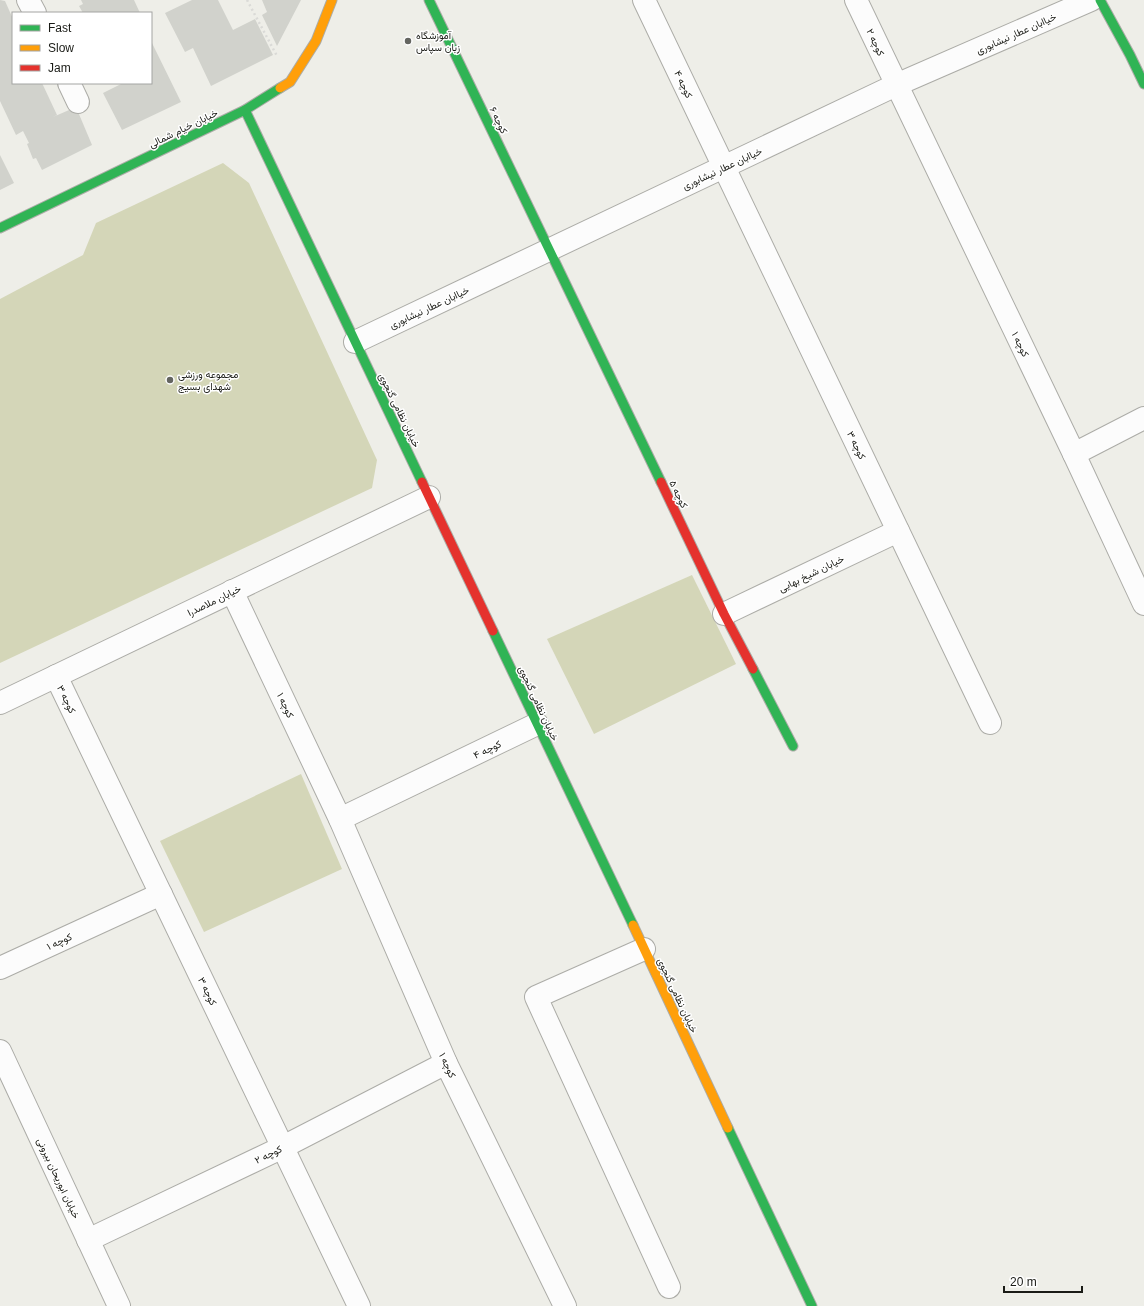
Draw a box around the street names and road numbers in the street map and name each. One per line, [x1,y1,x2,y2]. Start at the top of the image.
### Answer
street label: خیاابان عطار نیشابوری [974,11,1059,57]
street label: کوچه ۲ [863,27,887,59]
street label: کوچه ۴ [670,69,695,101]
street label: کوچه ۶ [486,105,510,137]
street label: خیابان خیام شمالی [147,107,220,151]
street label: خیاابان عطار نیشابوری [681,145,764,193]
street label: خیاابان عطار نیشابوری [388,284,471,332]
street label: کوچه ۱ [1008,330,1032,360]
street label: خیابان نظامی گنجوی [376,371,422,450]
street label: کوچه ۳ [843,429,868,463]
street label: کوچه ۵ [665,479,690,511]
street label: خیابان شیخ بهایی [777,553,846,595]
street label: خیابان ملاصدرا [186,583,243,619]
street label: خیابان نظامی گنجوی [515,664,561,743]
street label: کوچه ۳ [53,683,78,717]
street label: کوچه ۱ [273,691,296,721]
street label: کوچه ۴ [472,738,504,763]
street label: کوچه ۱ [45,931,75,954]
street label: خیابان نظامی گنجوی [654,956,700,1035]
street label: کوچه ۳ [194,975,219,1009]
street label: کوچه ۱ [435,1051,458,1081]
street label: خیابان ابوریحان بیرونی [34,1136,82,1221]
street label: کوچه ۲ [253,1143,285,1168]

